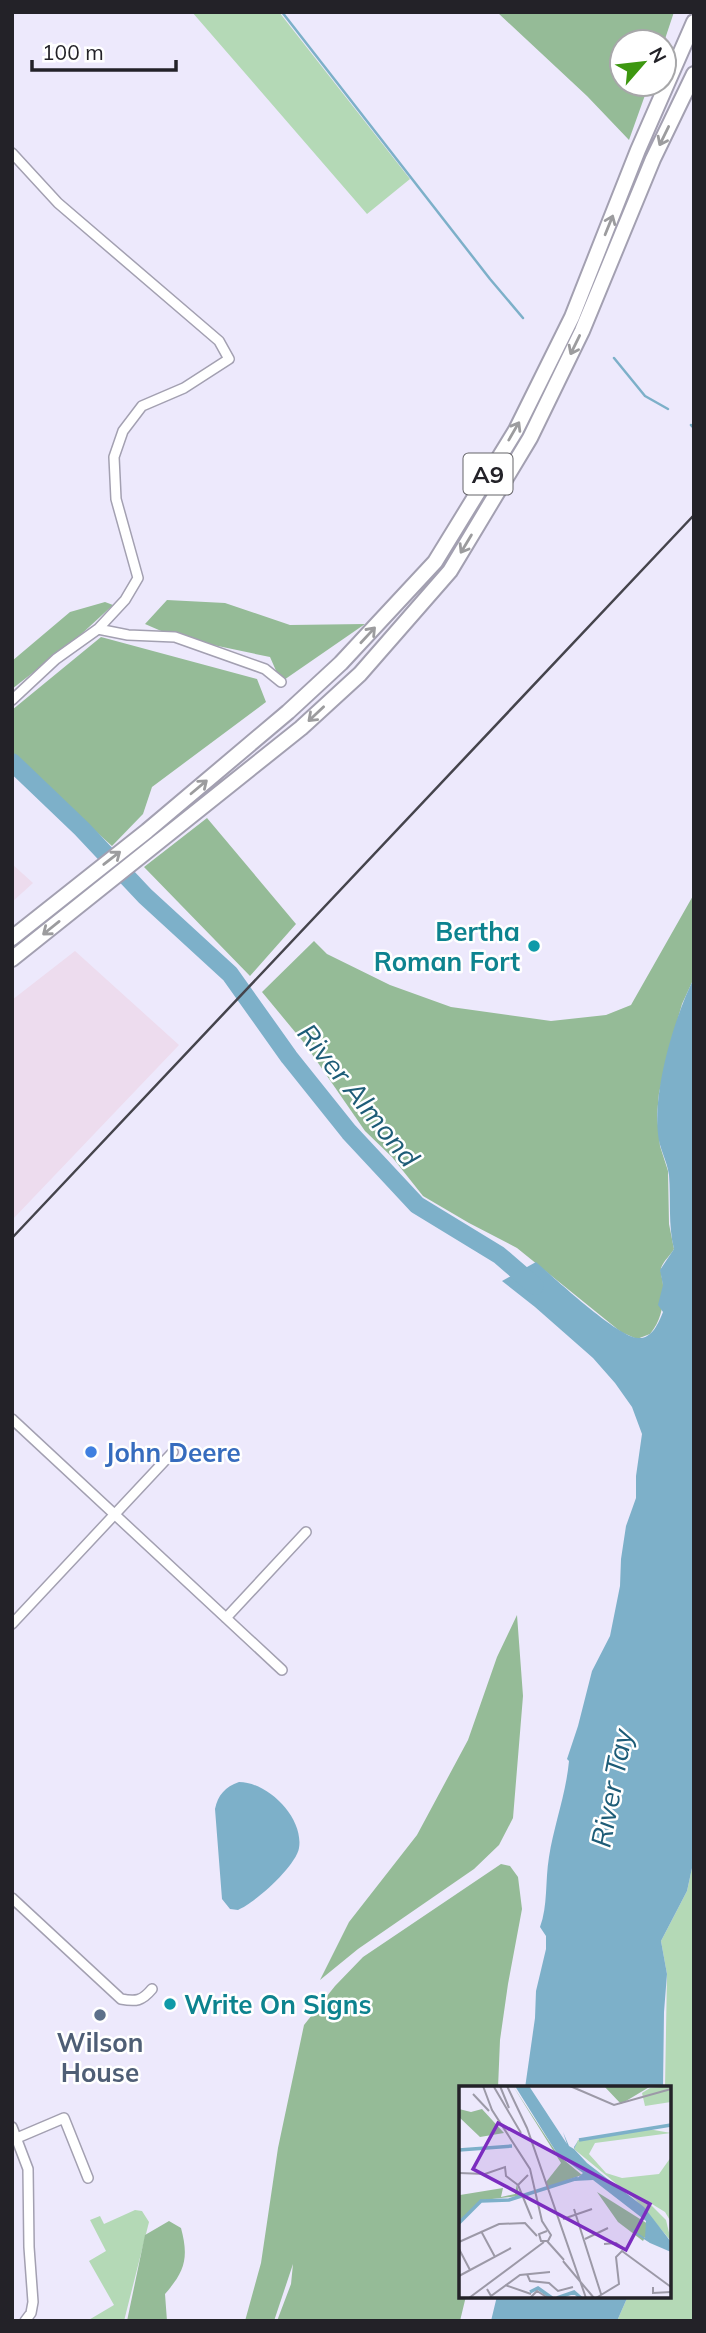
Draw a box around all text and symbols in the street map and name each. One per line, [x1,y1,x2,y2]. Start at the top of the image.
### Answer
scale bar [32,28,175,72]
north arrow [608,28,678,98]
text: 100 m [42,39,104,65]
text: N [644,43,672,67]
one-way arrow [657,125,671,146]
one-way arrow [603,214,616,236]
one-way arrow [568,334,582,355]
one-way arrow [507,422,521,442]
road number: A9 [463,453,512,494]
one-way arrow [459,534,473,554]
one-way arrow [359,627,376,644]
one-way arrow [308,706,325,723]
one-way arrow [189,779,207,795]
one-way arrow [103,850,121,865]
place label: Bertha Roman Fort [374,915,520,978]
one-way arrow [42,920,60,935]
marker: Bertha Roman Fort [526,938,542,954]
water label: River Almond [291,1016,428,1174]
place label: John Deere [105,1436,241,1469]
marker: John Deere [83,1444,99,1460]
water label: River Tay [582,1725,640,1850]
place label: Write On Signs [184,1988,371,2021]
marker: Write On Signs [162,1996,178,2012]
marker: Wilson House [92,2007,108,2023]
place label: Wilson House [57,2026,143,2089]
inset map [459,2086,671,2298]

